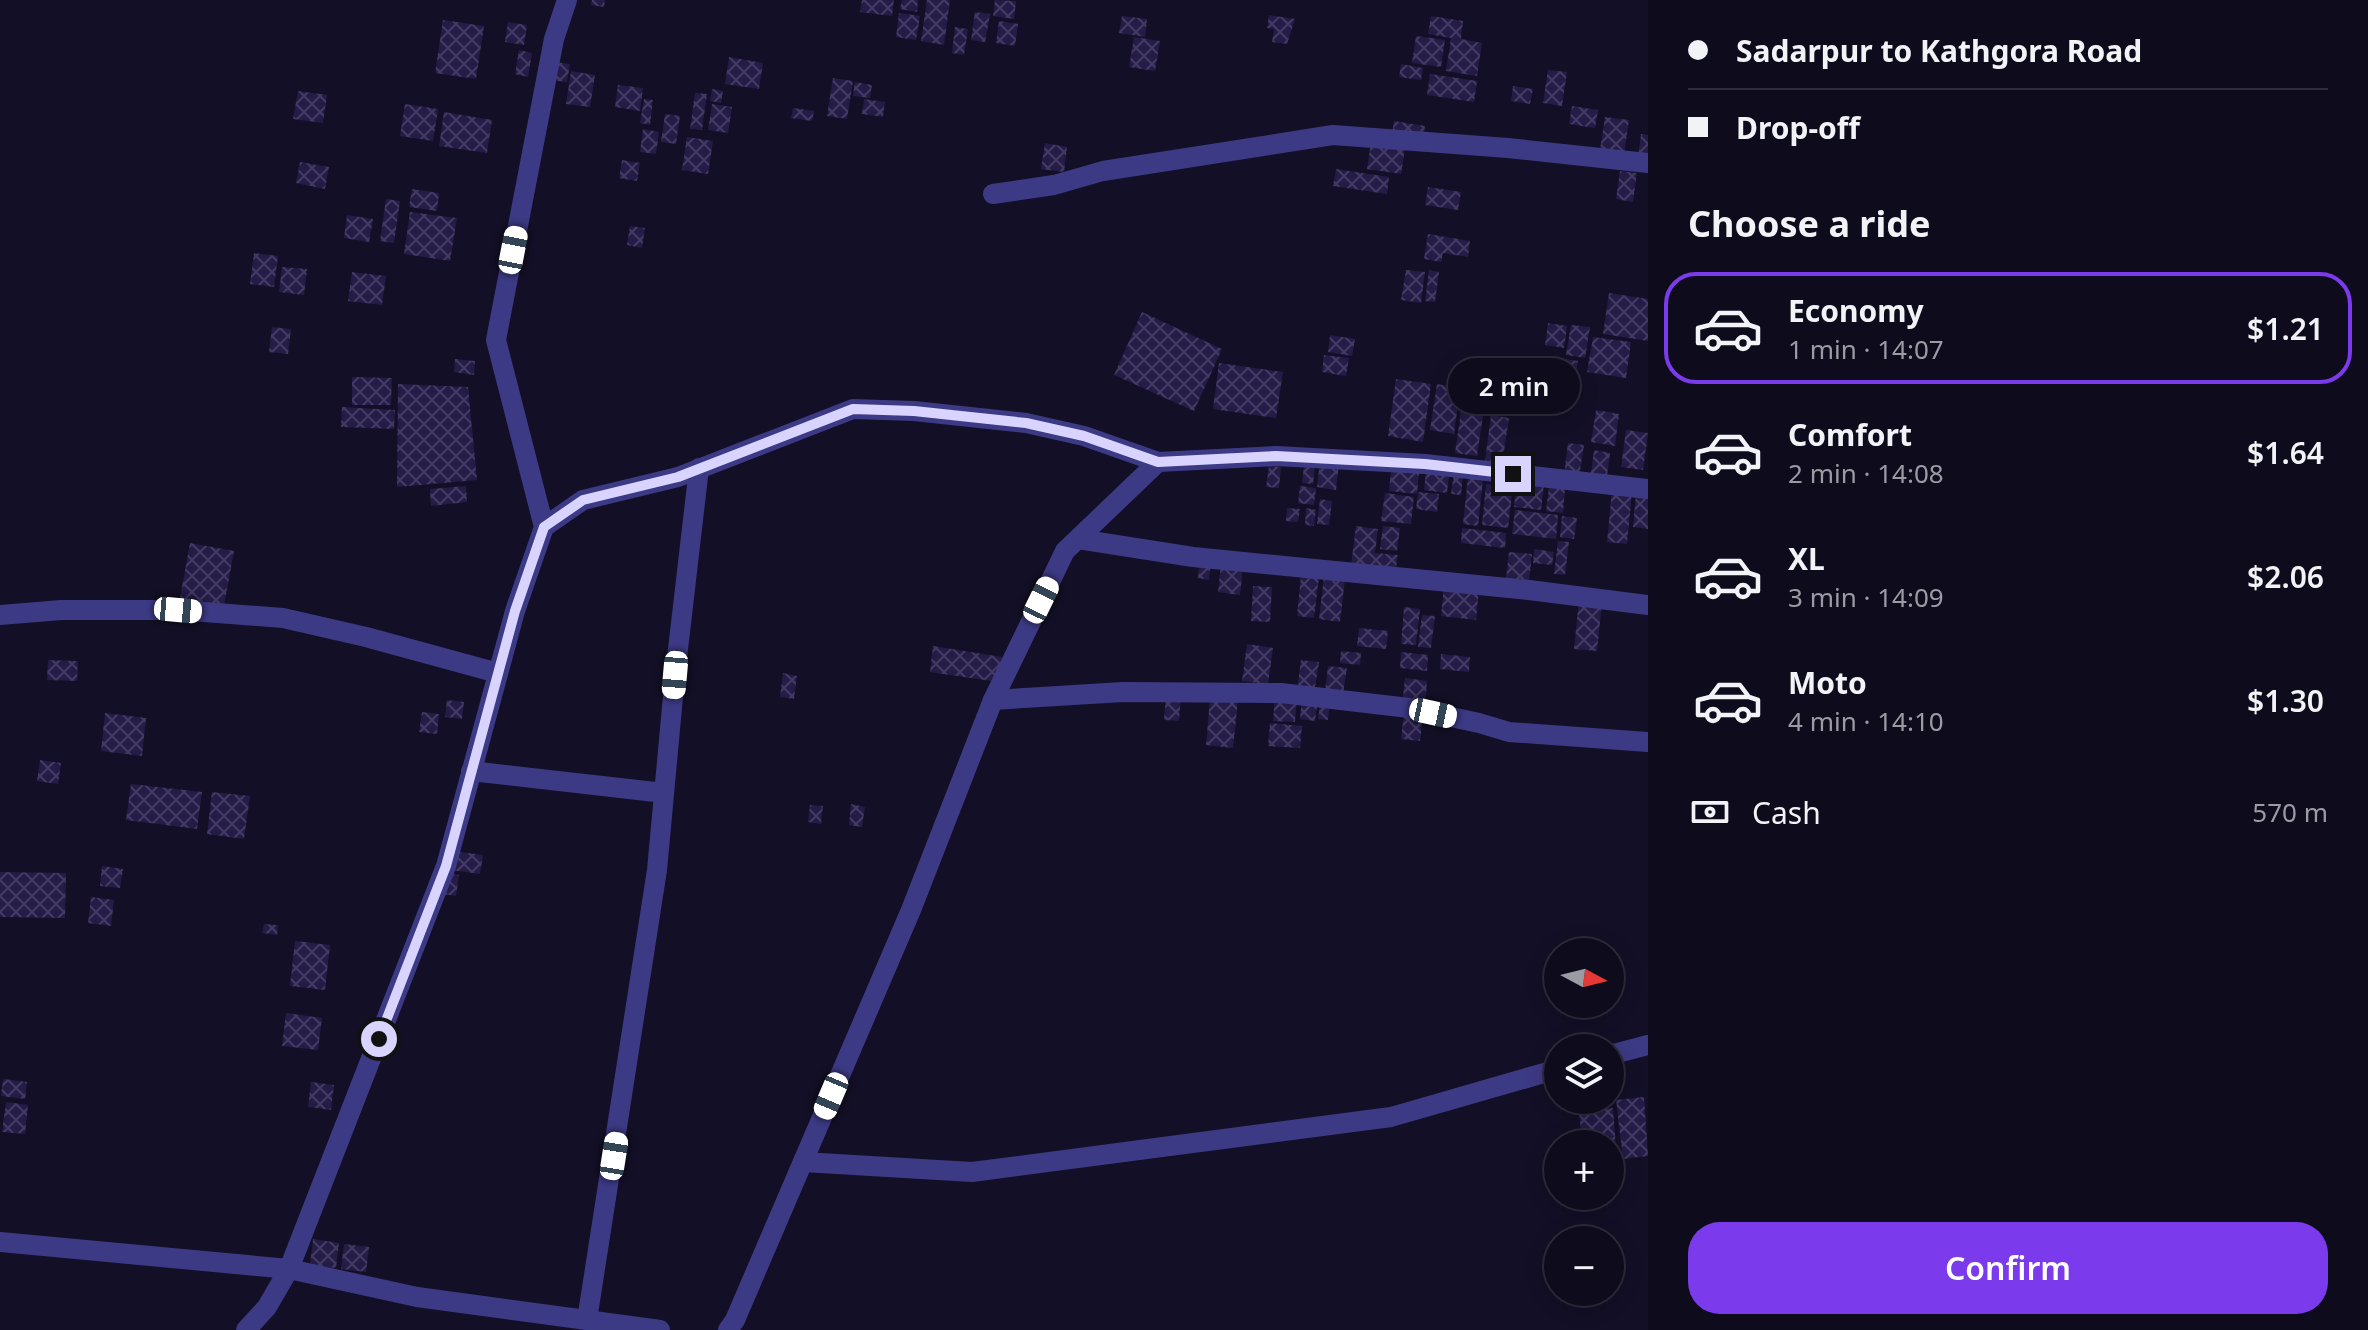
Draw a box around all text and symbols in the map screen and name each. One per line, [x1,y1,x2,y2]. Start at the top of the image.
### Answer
text: Sadarpur to Kathgora Road [1736,30,2142,71]
text: Drop-off [1736,107,1860,148]
text: Choose a ride [1688,199,1930,248]
car [497,224,529,276]
text: Economy [1788,290,1924,331]
icon: car [1692,292,1764,364]
text: $1.21 [2247,308,2324,349]
text: 1 min · 14:07 [1788,331,1944,367]
callout: 2 min [1447,358,1579,414]
text: 2 min [1479,368,1549,404]
text: Comfort [1788,414,1912,455]
icon: car [1692,416,1764,488]
text: $1.64 [2247,432,2324,473]
text: 2 min · 14:08 [1788,455,1944,491]
route end [1495,456,1531,492]
text: XL [1788,538,1825,579]
icon: car [1692,540,1764,612]
text: $2.06 [2247,556,2324,597]
car [1020,573,1062,627]
text: 3 min · 14:09 [1788,579,1944,615]
car [153,596,203,624]
car [661,650,689,700]
text: Moto [1788,662,1867,703]
icon: car [1692,664,1764,736]
text: $1.30 [2247,680,2324,721]
car [1407,696,1459,730]
text: 4 min · 14:10 [1788,703,1944,739]
icon: cash [1688,790,1732,834]
text: Cash [1752,792,1821,833]
text: 570 m [2252,794,2328,830]
north arrow [1544,938,1624,1018]
map controls [1544,938,1624,1306]
route start [361,1021,397,1057]
button: layers [1544,1034,1624,1114]
car [811,1069,851,1123]
car [598,1130,630,1182]
button: + [1544,1130,1624,1210]
button: Confirm [1688,1222,2328,1314]
button: − [1544,1226,1624,1306]

